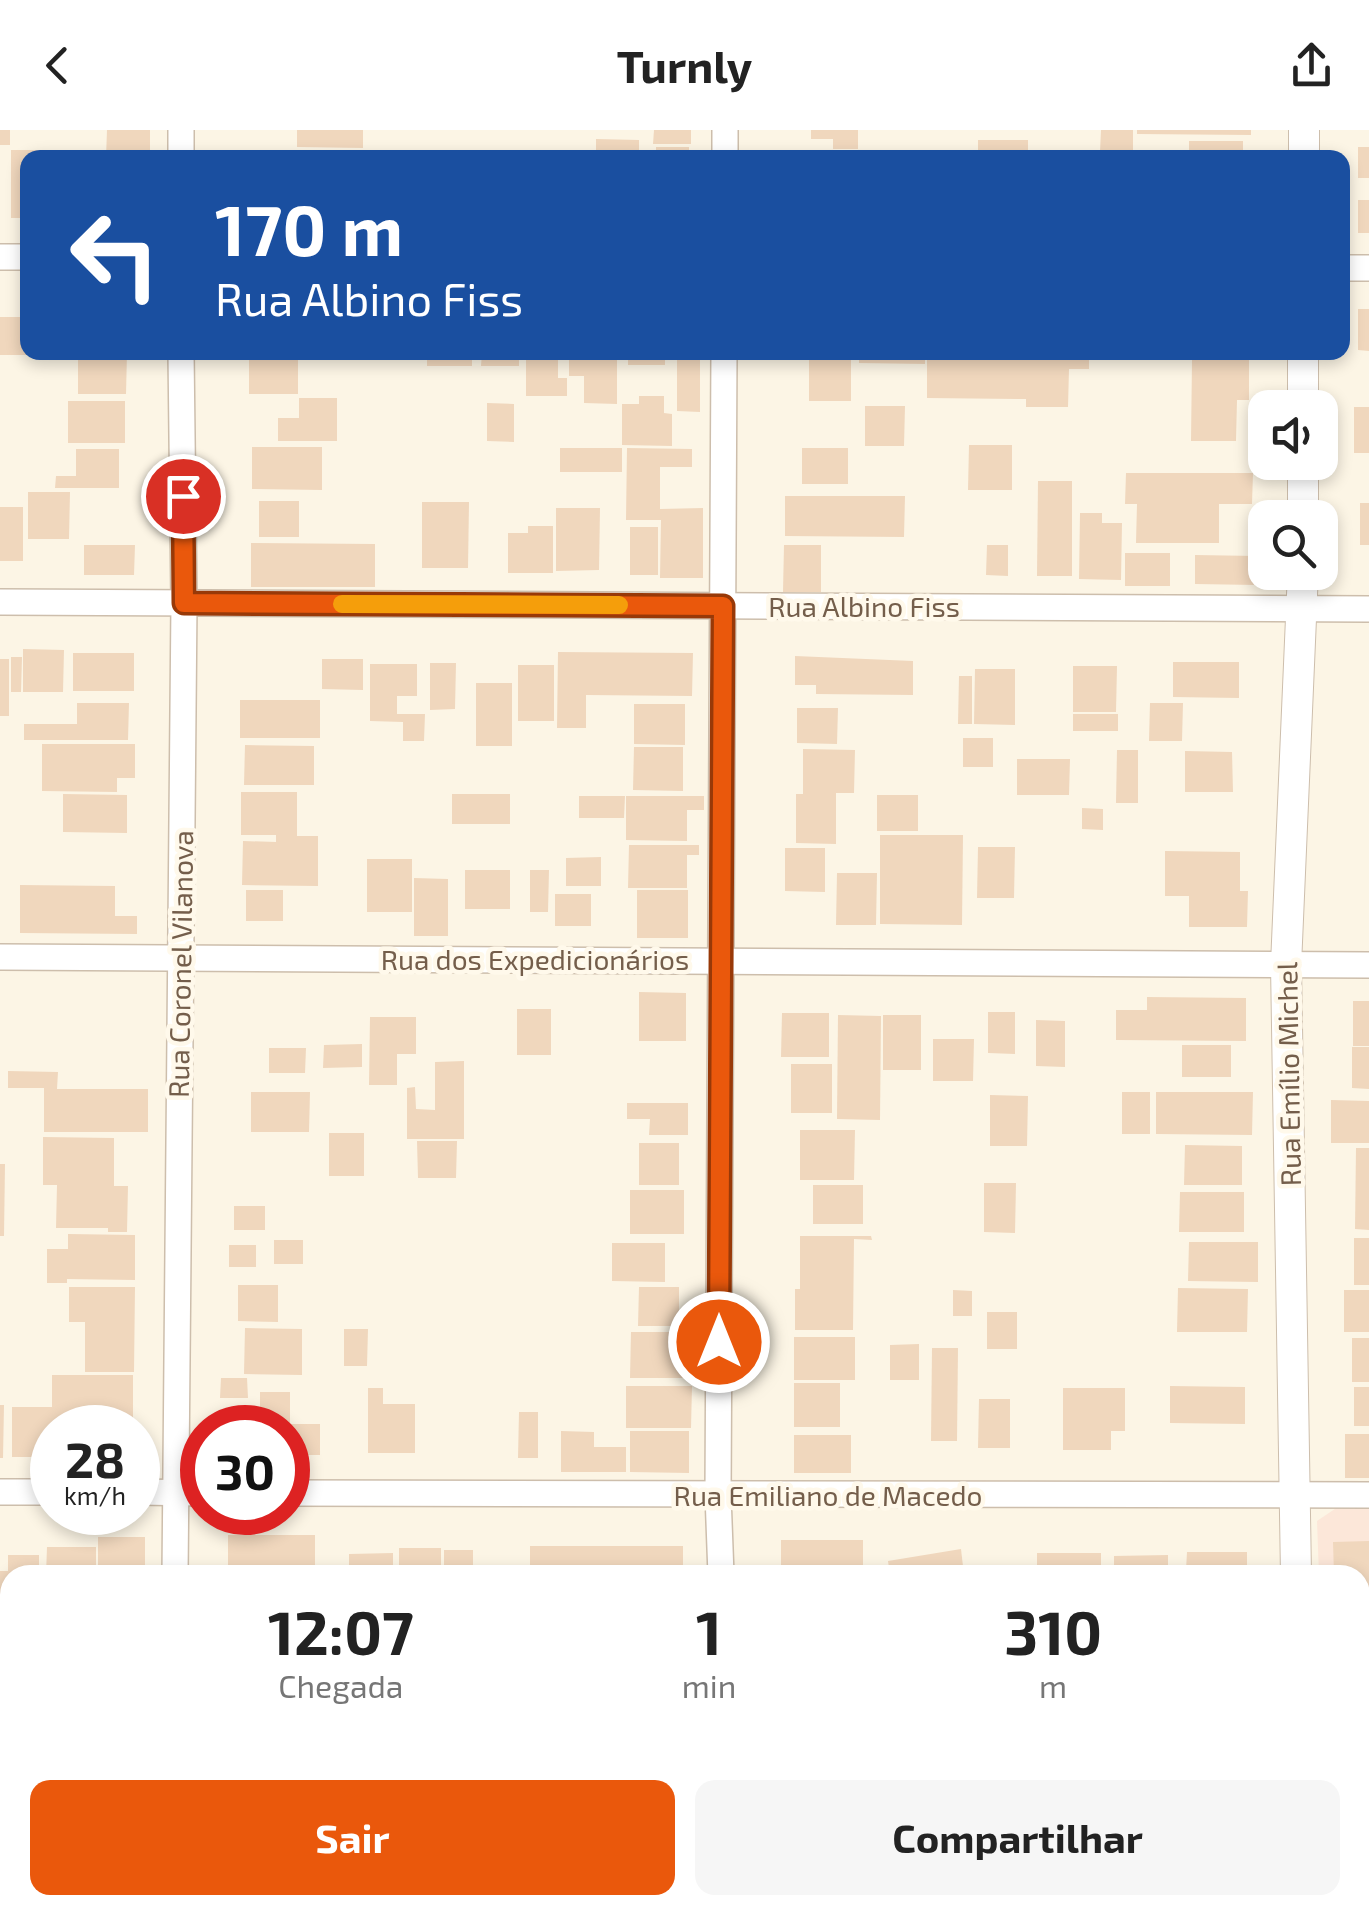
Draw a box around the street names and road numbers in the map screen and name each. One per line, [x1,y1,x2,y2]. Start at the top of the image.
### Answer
street label: Rua Albino Fiss [768,589,960,623]
street label: Rua Coronel Vilanova [161,830,199,1098]
street label: Rua dos Expedicionários [381,942,689,976]
street label: Rua Emílio Michel [1269,961,1307,1186]
street label: Rua Emiliano de Macedo [674,1478,982,1512]

